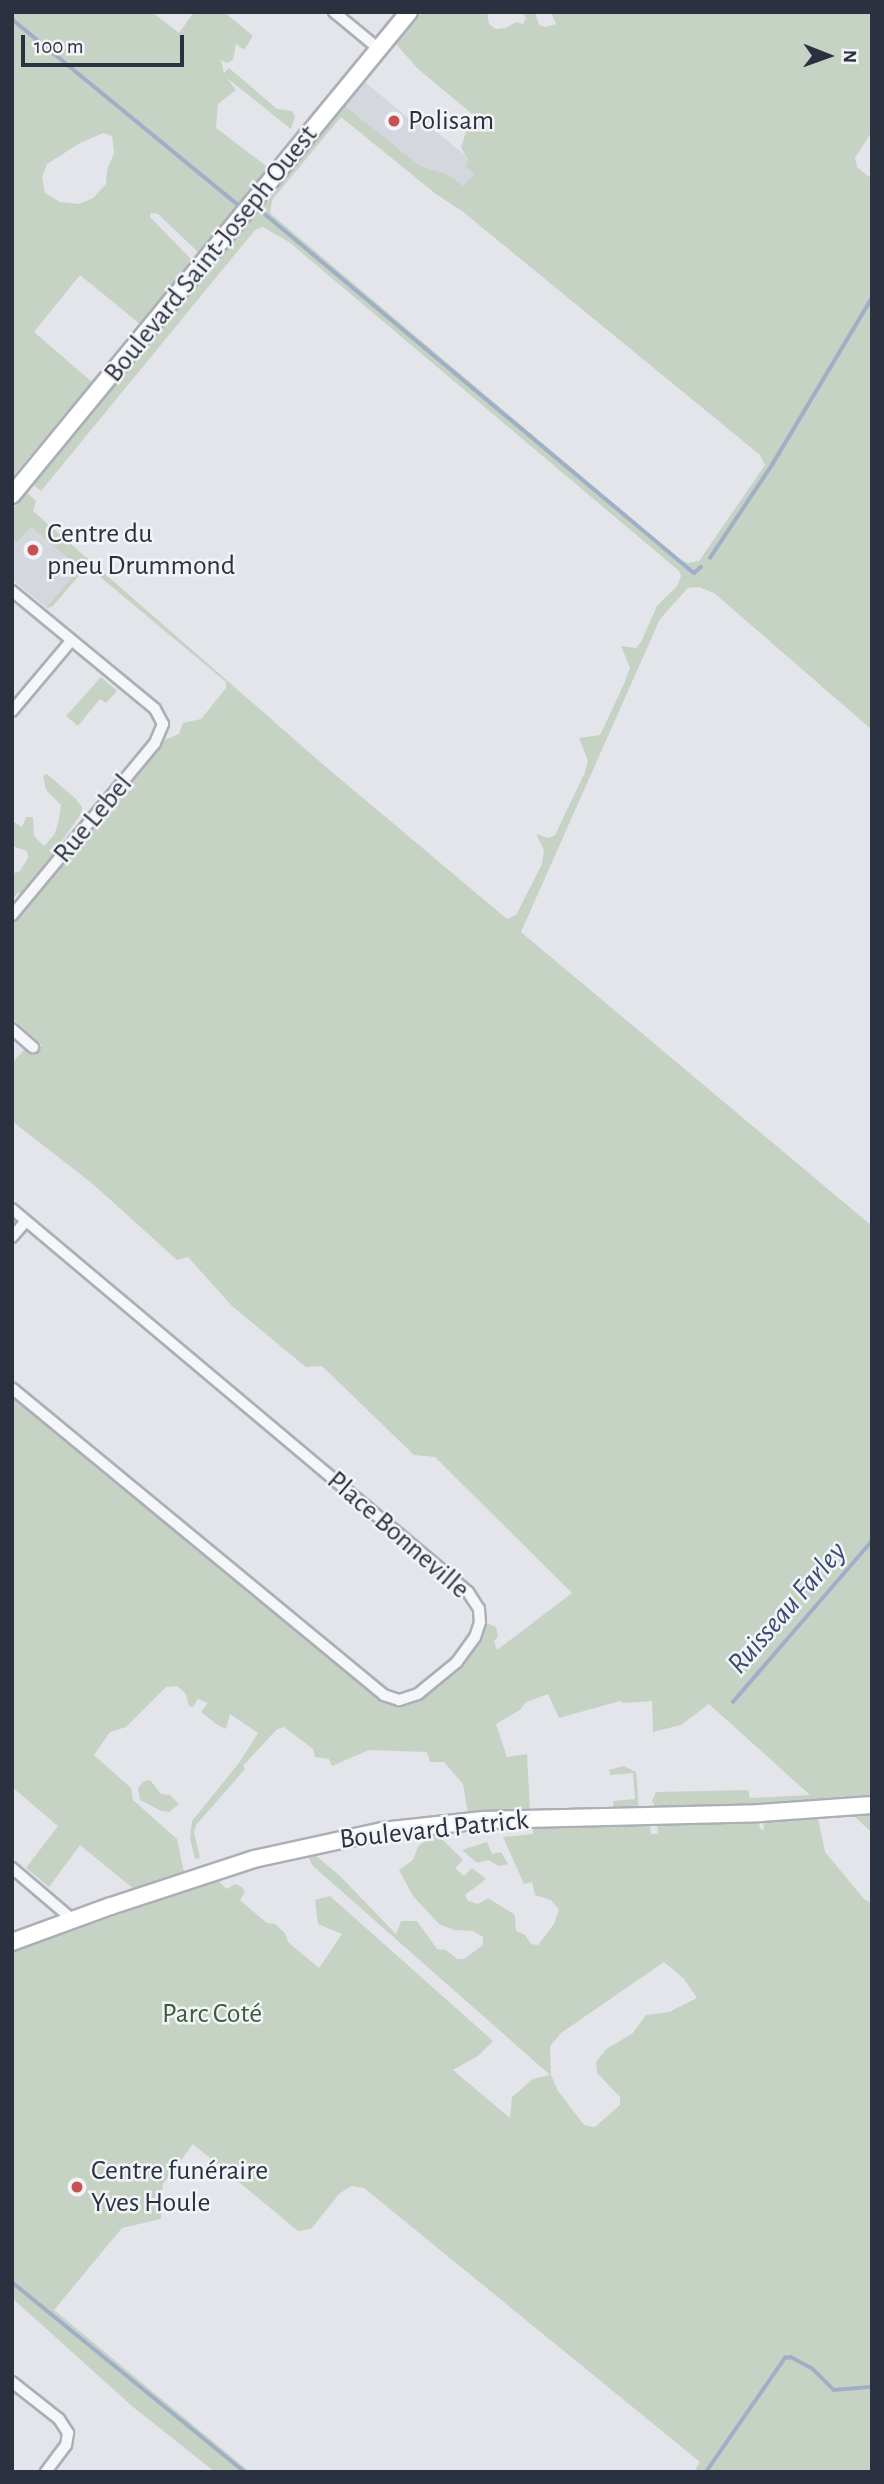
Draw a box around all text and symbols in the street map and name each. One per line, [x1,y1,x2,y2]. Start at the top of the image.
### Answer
scale bar [24,21,187,65]
north arrow [793,21,863,91]
text: 100 m [34,36,84,57]
text: N [840,50,859,63]
place label: Polisam [408,104,494,138]
marker: Polisam [386,113,402,129]
street label: Boulevard Saint-Joseph Ouest [97,119,325,389]
place label: Centre du pneu Drummond [47,517,235,583]
marker: Centre du pneu Drummond [25,542,41,558]
street label: Rue Lebel [46,768,140,870]
street label: Place Bonneville [320,1464,476,1606]
water label: Ruisseau Farley [720,1534,854,1682]
street label: Boulevard Patrick [338,1803,530,1857]
park label: Parc Coté [162,1997,262,2031]
place label: Centre funéraire Yves Houle [91,2154,268,2220]
marker: Centre funéraire Yves Houle [69,2179,85,2195]

